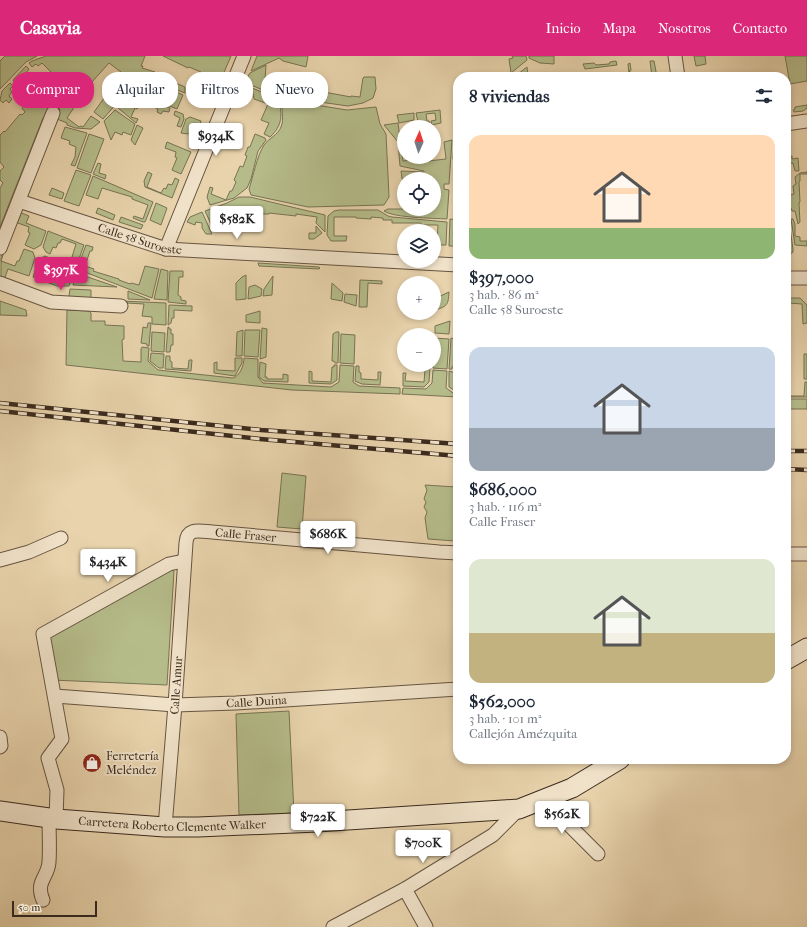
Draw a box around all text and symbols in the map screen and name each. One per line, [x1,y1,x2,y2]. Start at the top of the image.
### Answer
text: Casavia [20,17,81,39]
text: Inicio [546,20,581,37]
text: Mapa [603,20,636,37]
text: Nosotros [658,20,711,37]
text: Contacto [733,20,787,37]
chip: Comprar [12,72,94,108]
chip: Alquilar [102,72,178,108]
chip: Filtros [186,72,253,108]
chip: Nuevo [261,72,328,108]
icon: filters [753,85,775,107]
text: 8 viviendas [469,86,549,106]
north arrow [397,120,441,164]
map controls [397,120,441,372]
pin: $934K [188,123,244,157]
text: $934K [198,128,234,143]
icon: home [586,161,658,233]
button: locate [397,172,441,216]
pin: $582K [209,206,265,240]
text: $582K [219,211,255,226]
street label: Calle 58 Suroeste [96,220,182,257]
button: layers [397,224,441,268]
pin: $397K [33,257,89,291]
text: $397K [43,262,79,277]
text: $397,000 [469,267,534,287]
button: + [397,276,441,320]
text: 3 hab. · 86 m² [469,287,539,302]
text: Calle 58 Suroeste [469,302,563,317]
button: − [397,328,441,372]
icon: home [586,373,658,445]
text: $686,000 [469,479,537,499]
text: 3 hab. · 116 m² [469,499,541,514]
text: Calle Fraser [469,514,535,529]
pin: $686K [300,521,356,555]
street label: Calle Fraser [215,525,278,545]
text: $686K [309,526,347,541]
pin: $434K [80,549,136,583]
text: $434K [89,554,127,569]
icon: home [586,585,658,657]
street label: Calle Amur [167,655,185,715]
text: $562,000 [469,691,535,711]
street label: Calle Duina [226,693,288,710]
text: 3 hab. · 101 m² [469,711,542,726]
text: Callejón Amézquita [469,726,577,741]
place label: Ferretería Meléndez [106,749,159,777]
shop icon: Ferretería Meléndez [81,752,103,774]
pin: $562K [534,801,590,835]
pin: $722K [290,804,346,838]
text: $562K [544,806,580,821]
text: $722K [300,809,336,824]
street label: Carretera Roberto Clemente Walker [78,814,267,834]
pin: $700K [395,830,451,864]
text: $700K [404,835,442,850]
scale bar [12,899,97,918]
text: 50 m [18,901,40,914]

